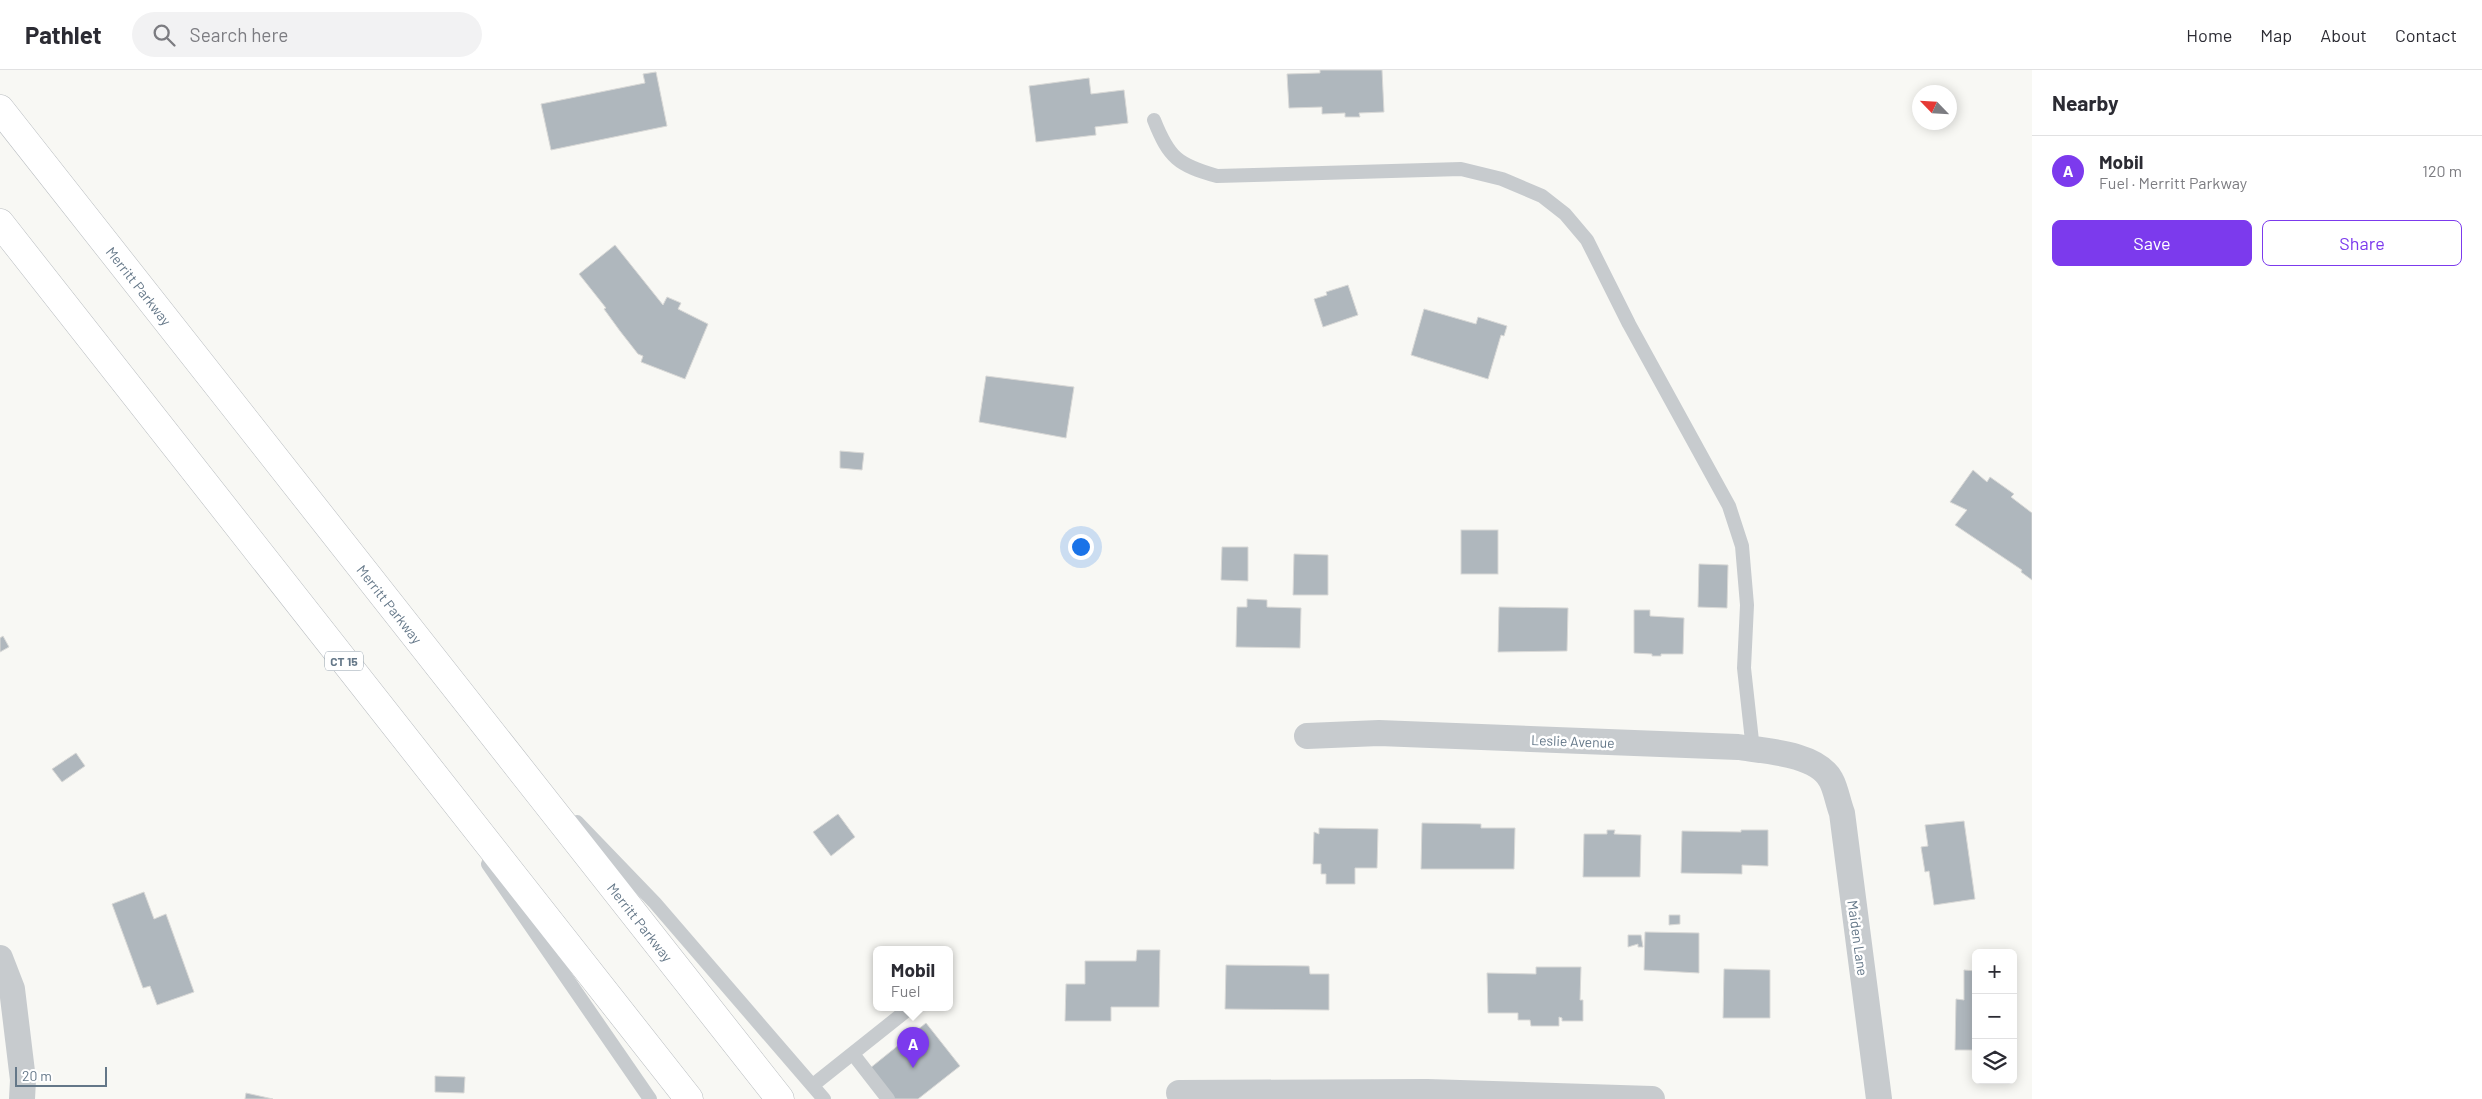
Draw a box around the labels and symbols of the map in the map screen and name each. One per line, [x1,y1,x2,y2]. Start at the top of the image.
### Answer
north arrow [1912,85,1957,130]
street label: Merritt Parkway [103,243,176,329]
your location [1068,534,1094,560]
street label: Merritt Parkway [354,561,426,647]
road number: CT 15 [325,652,363,670]
street label: Leslie Avenue [1531,731,1615,751]
street label: Merritt Parkway [604,879,677,965]
street label: Maiden Lane [1844,899,1872,977]
pin: A [897,1027,929,1068]
scale bar [15,1064,108,1087]

